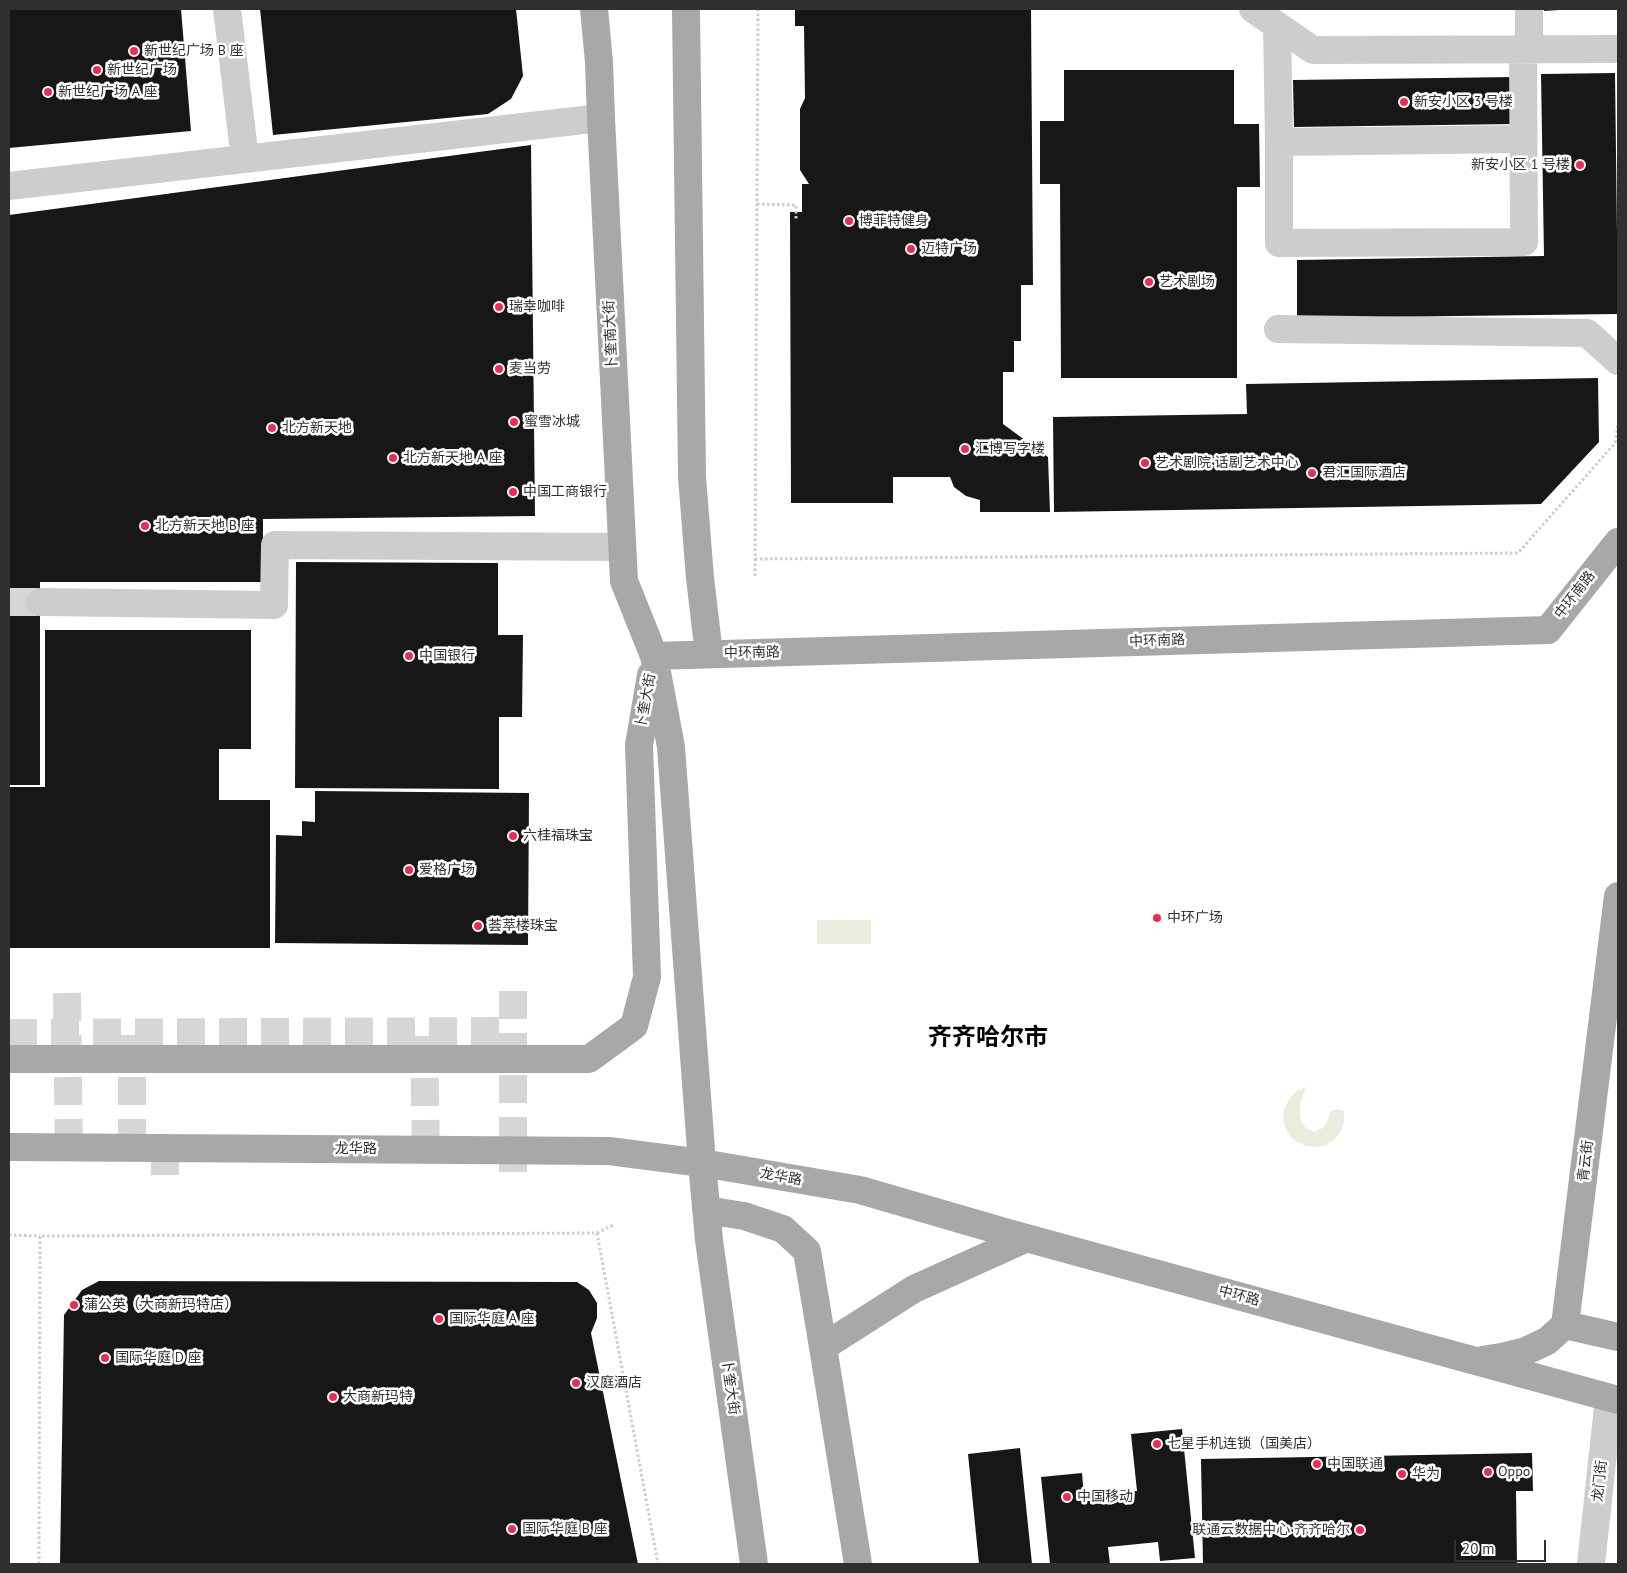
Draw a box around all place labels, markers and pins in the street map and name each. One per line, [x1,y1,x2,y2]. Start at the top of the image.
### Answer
place label: 新世纪广场 B 座 [144,43,244,59]
marker: 新世纪广场 B 座 [128,45,140,57]
place label: 新世纪广场 [107,62,177,78]
marker: 新世纪广场 [91,64,103,76]
place label: 新世纪广场 A 座 [58,84,158,100]
marker: 新世纪广场 A 座 [42,86,54,98]
place label: 新安小区 3 号楼 [1414,94,1513,110]
marker: 新安小区 3 号楼 [1398,96,1410,108]
place label: 新安小区 1 号楼 [1471,157,1570,173]
marker: 新安小区 1 号楼 [1574,159,1586,171]
place label: 博菲特健身 [859,213,929,229]
marker: 博菲特健身 [843,215,855,227]
place label: 迈特广场 [921,241,977,257]
marker: 迈特广场 [905,243,917,255]
place label: 艺术剧场 [1159,274,1215,290]
marker: 艺术剧场 [1143,276,1155,288]
place label: 瑞幸咖啡 [509,299,565,315]
marker: 瑞幸咖啡 [493,301,505,313]
place label: 麦当劳 [509,361,551,377]
marker: 麦当劳 [493,363,505,375]
place label: 蜜雪冰城 [524,414,580,430]
marker: 蜜雪冰城 [508,416,520,428]
place label: 北方新天地 [282,420,352,436]
marker: 北方新天地 [266,422,278,434]
place label: 汇博写字楼 [975,441,1045,457]
marker: 汇博写字楼 [959,443,971,455]
place label: 北方新天地 A 座 [403,450,503,466]
marker: 北方新天地 A 座 [387,452,399,464]
place label: 艺术剧院·话剧艺术中心 [1155,455,1299,471]
marker: 艺术剧院·话剧艺术中心 [1139,457,1151,469]
place label: 君汇国际酒店 [1322,465,1406,481]
marker: 君汇国际酒店 [1306,467,1318,479]
place label: 中国工商银行 [523,484,607,500]
marker: 中国工商银行 [507,486,519,498]
place label: 北方新天地 B 座 [155,518,255,534]
marker: 北方新天地 B 座 [139,520,151,532]
place label: 中国银行 [419,648,475,664]
marker: 中国银行 [403,650,415,662]
place label: 六桂福珠宝 [523,828,593,844]
marker: 六桂福珠宝 [507,830,519,842]
place label: 爱格广场 [419,862,475,878]
marker: 爱格广场 [403,864,415,876]
place label: 中环广场 [1167,910,1223,926]
marker: 中环广场 [1151,912,1163,924]
place label: 荟萃楼珠宝 [488,918,558,934]
marker: 荟萃楼珠宝 [472,920,484,932]
place label: 蒲公英（大商新玛特店） [84,1297,238,1313]
marker: 蒲公英（大商新玛特店） [68,1299,80,1311]
place label: 国际华庭 A 座 [449,1311,535,1327]
marker: 国际华庭 A 座 [433,1313,445,1325]
place label: 国际华庭 D 座 [115,1350,202,1366]
marker: 国际华庭 D 座 [99,1352,111,1364]
place label: 汉庭酒店 [586,1375,642,1391]
marker: 汉庭酒店 [570,1377,582,1389]
place label: 大商新玛特 [343,1389,413,1405]
marker: 大商新玛特 [327,1391,339,1403]
place label: 七星手机连锁（国美店） [1167,1436,1321,1452]
marker: 七星手机连锁（国美店） [1151,1438,1163,1450]
place label: 中国联通 [1327,1456,1383,1472]
marker: 中国联通 [1311,1458,1323,1470]
place label: Oppo [1498,1464,1530,1480]
place label: 华为 [1412,1466,1440,1482]
marker: Oppo [1482,1466,1494,1478]
marker: 华为 [1396,1468,1408,1480]
place label: 中国移动 [1077,1489,1133,1505]
marker: 中国移动 [1061,1491,1073,1503]
place label: 国际华庭 B 座 [522,1521,608,1537]
place label: 联通云数据中心·齐齐哈尔 [1192,1522,1350,1538]
marker: 国际华庭 B 座 [506,1523,518,1535]
marker: 联通云数据中心·齐齐哈尔 [1354,1524,1366,1536]

